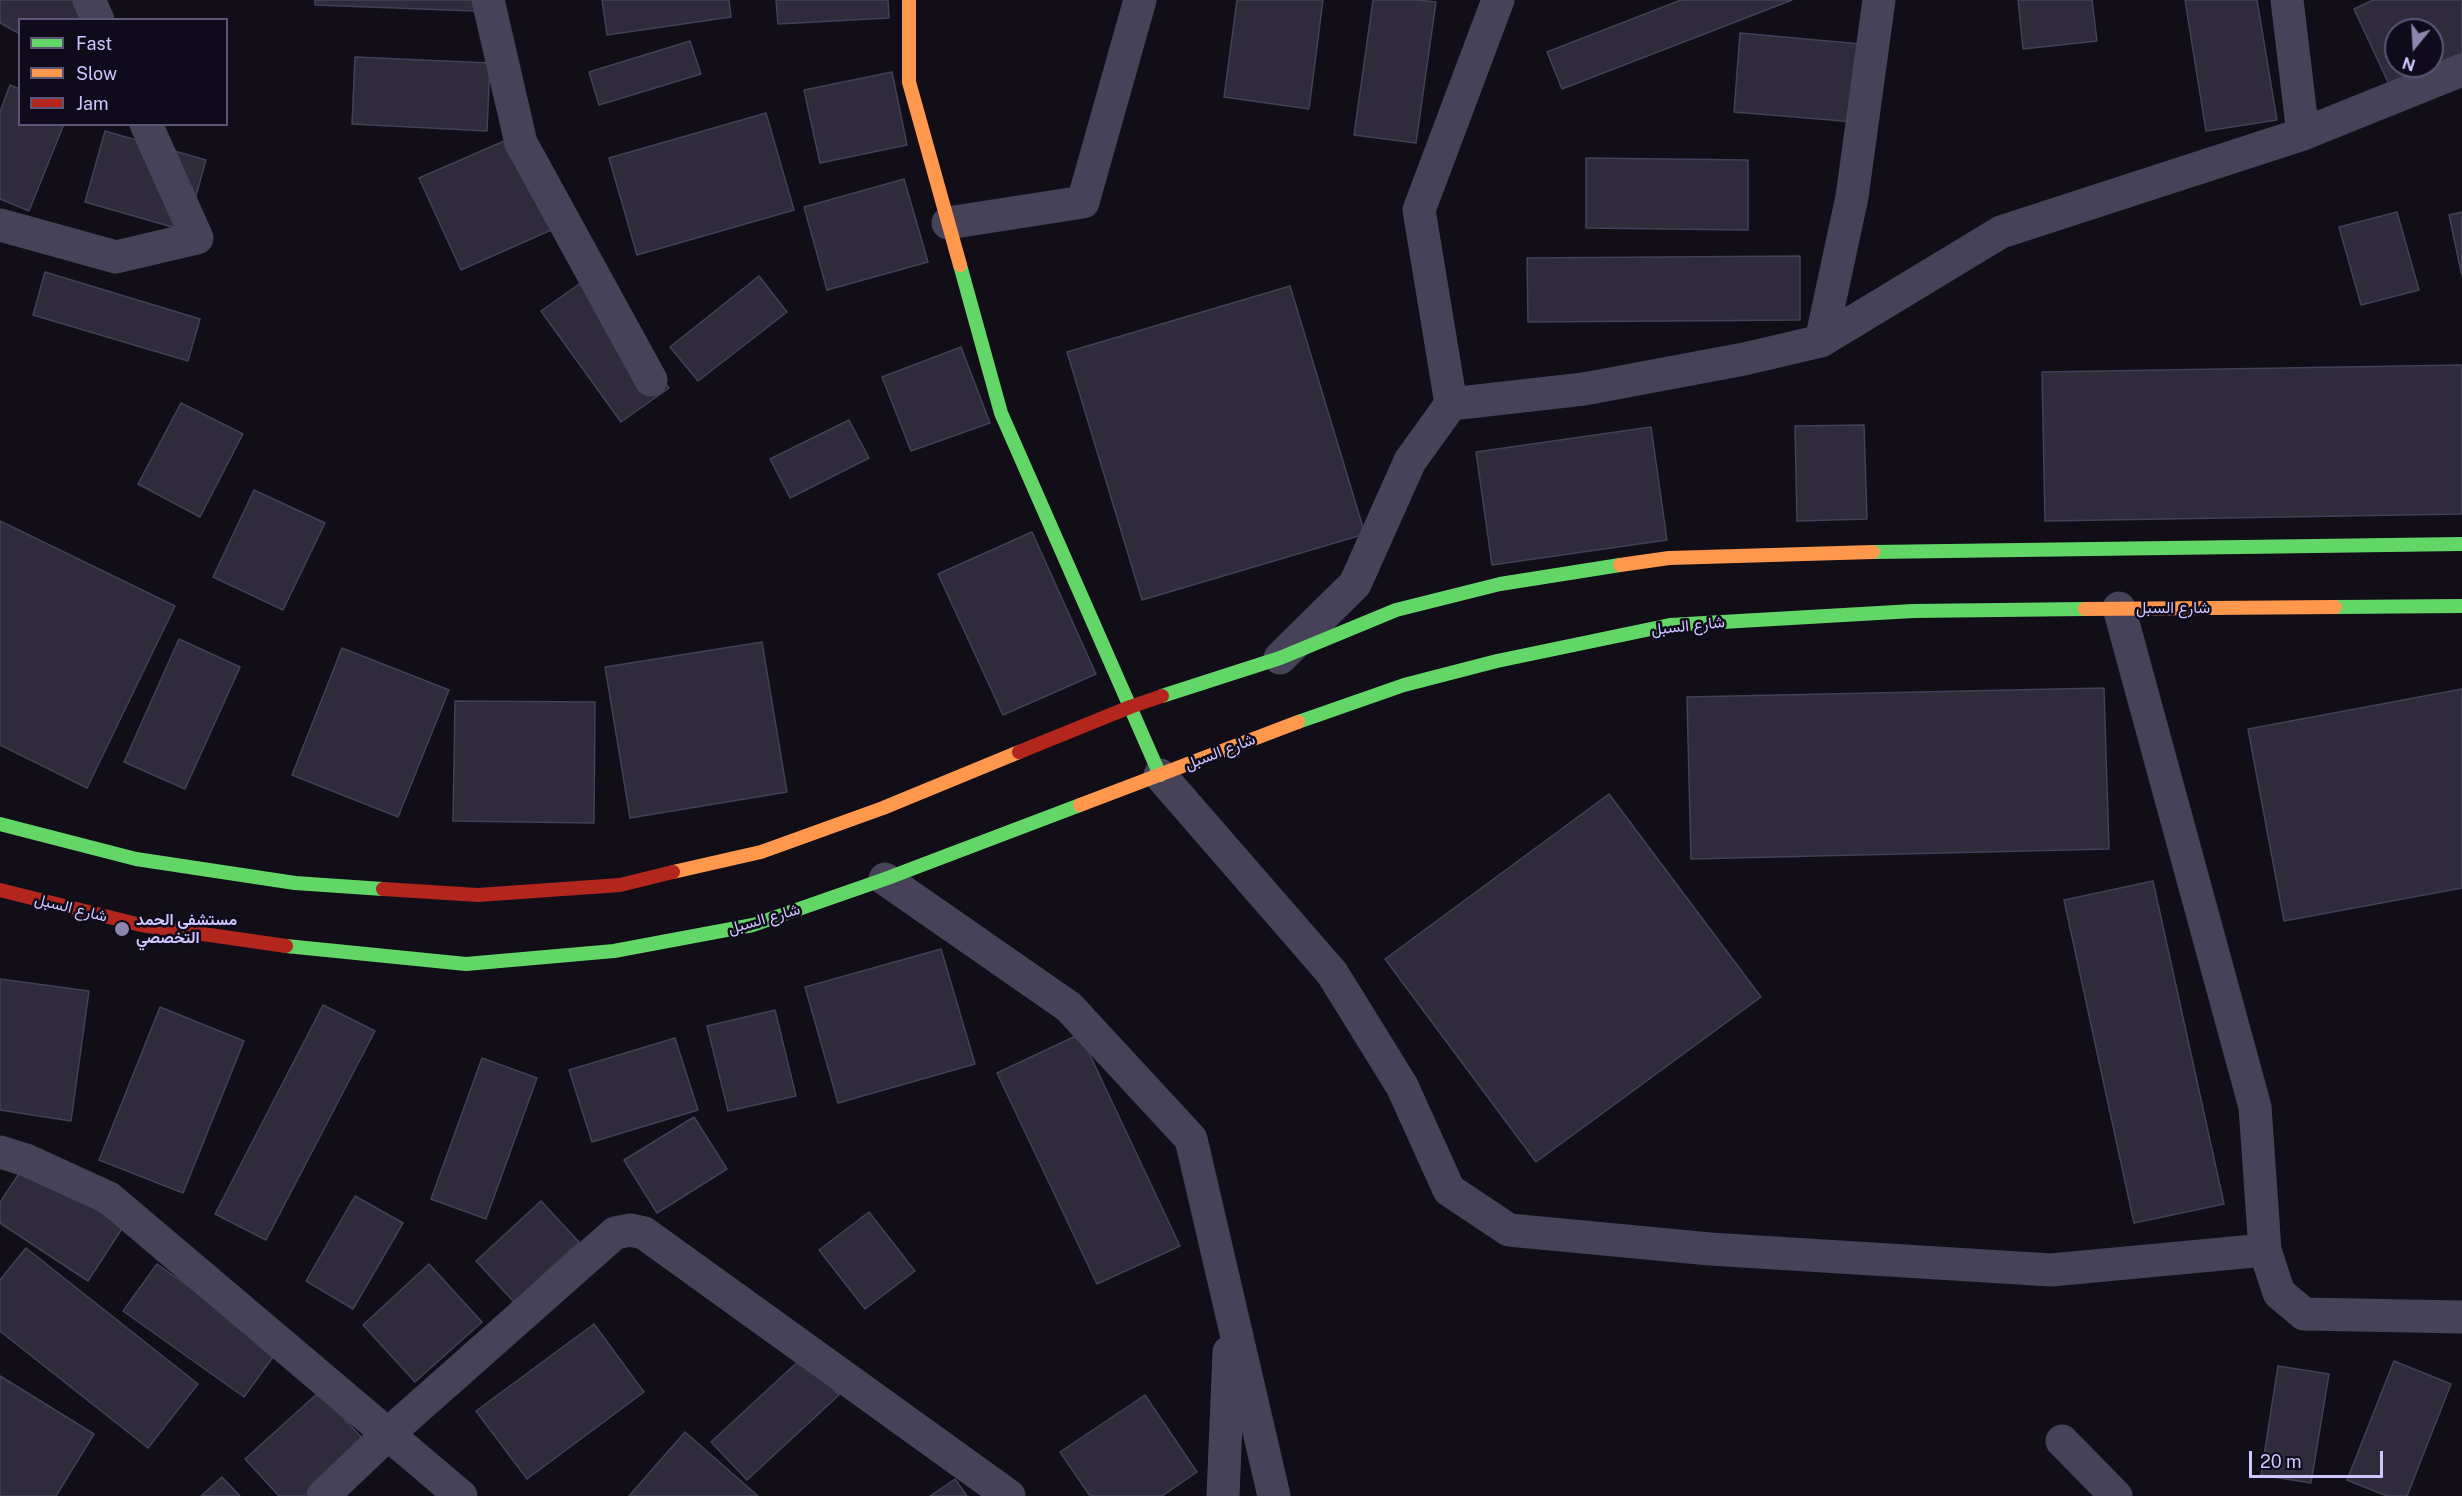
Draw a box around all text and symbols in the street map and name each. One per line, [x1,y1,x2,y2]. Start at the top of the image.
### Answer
legend [18,18,228,126]
north arrow [2384,18,2444,78]
text: Fast [76,33,112,54]
text: N [2400,53,2418,75]
text: Slow [76,63,117,84]
text: Jam [76,93,109,114]
street label: شارع السبل [2136,598,2210,618]
street label: شارع السبل [1650,613,1726,639]
street label: شارع السبل [1182,730,1258,774]
street label: شارع السبل [33,890,109,926]
street label: شارع السبل [726,900,802,938]
place label: مستشفى الحمد التخصصي [136,910,237,948]
marker: مستشفى الحمد التخصصي [113,920,131,938]
scale bar [2252,1439,2386,1477]
text: 20 m [2260,1451,2302,1472]

